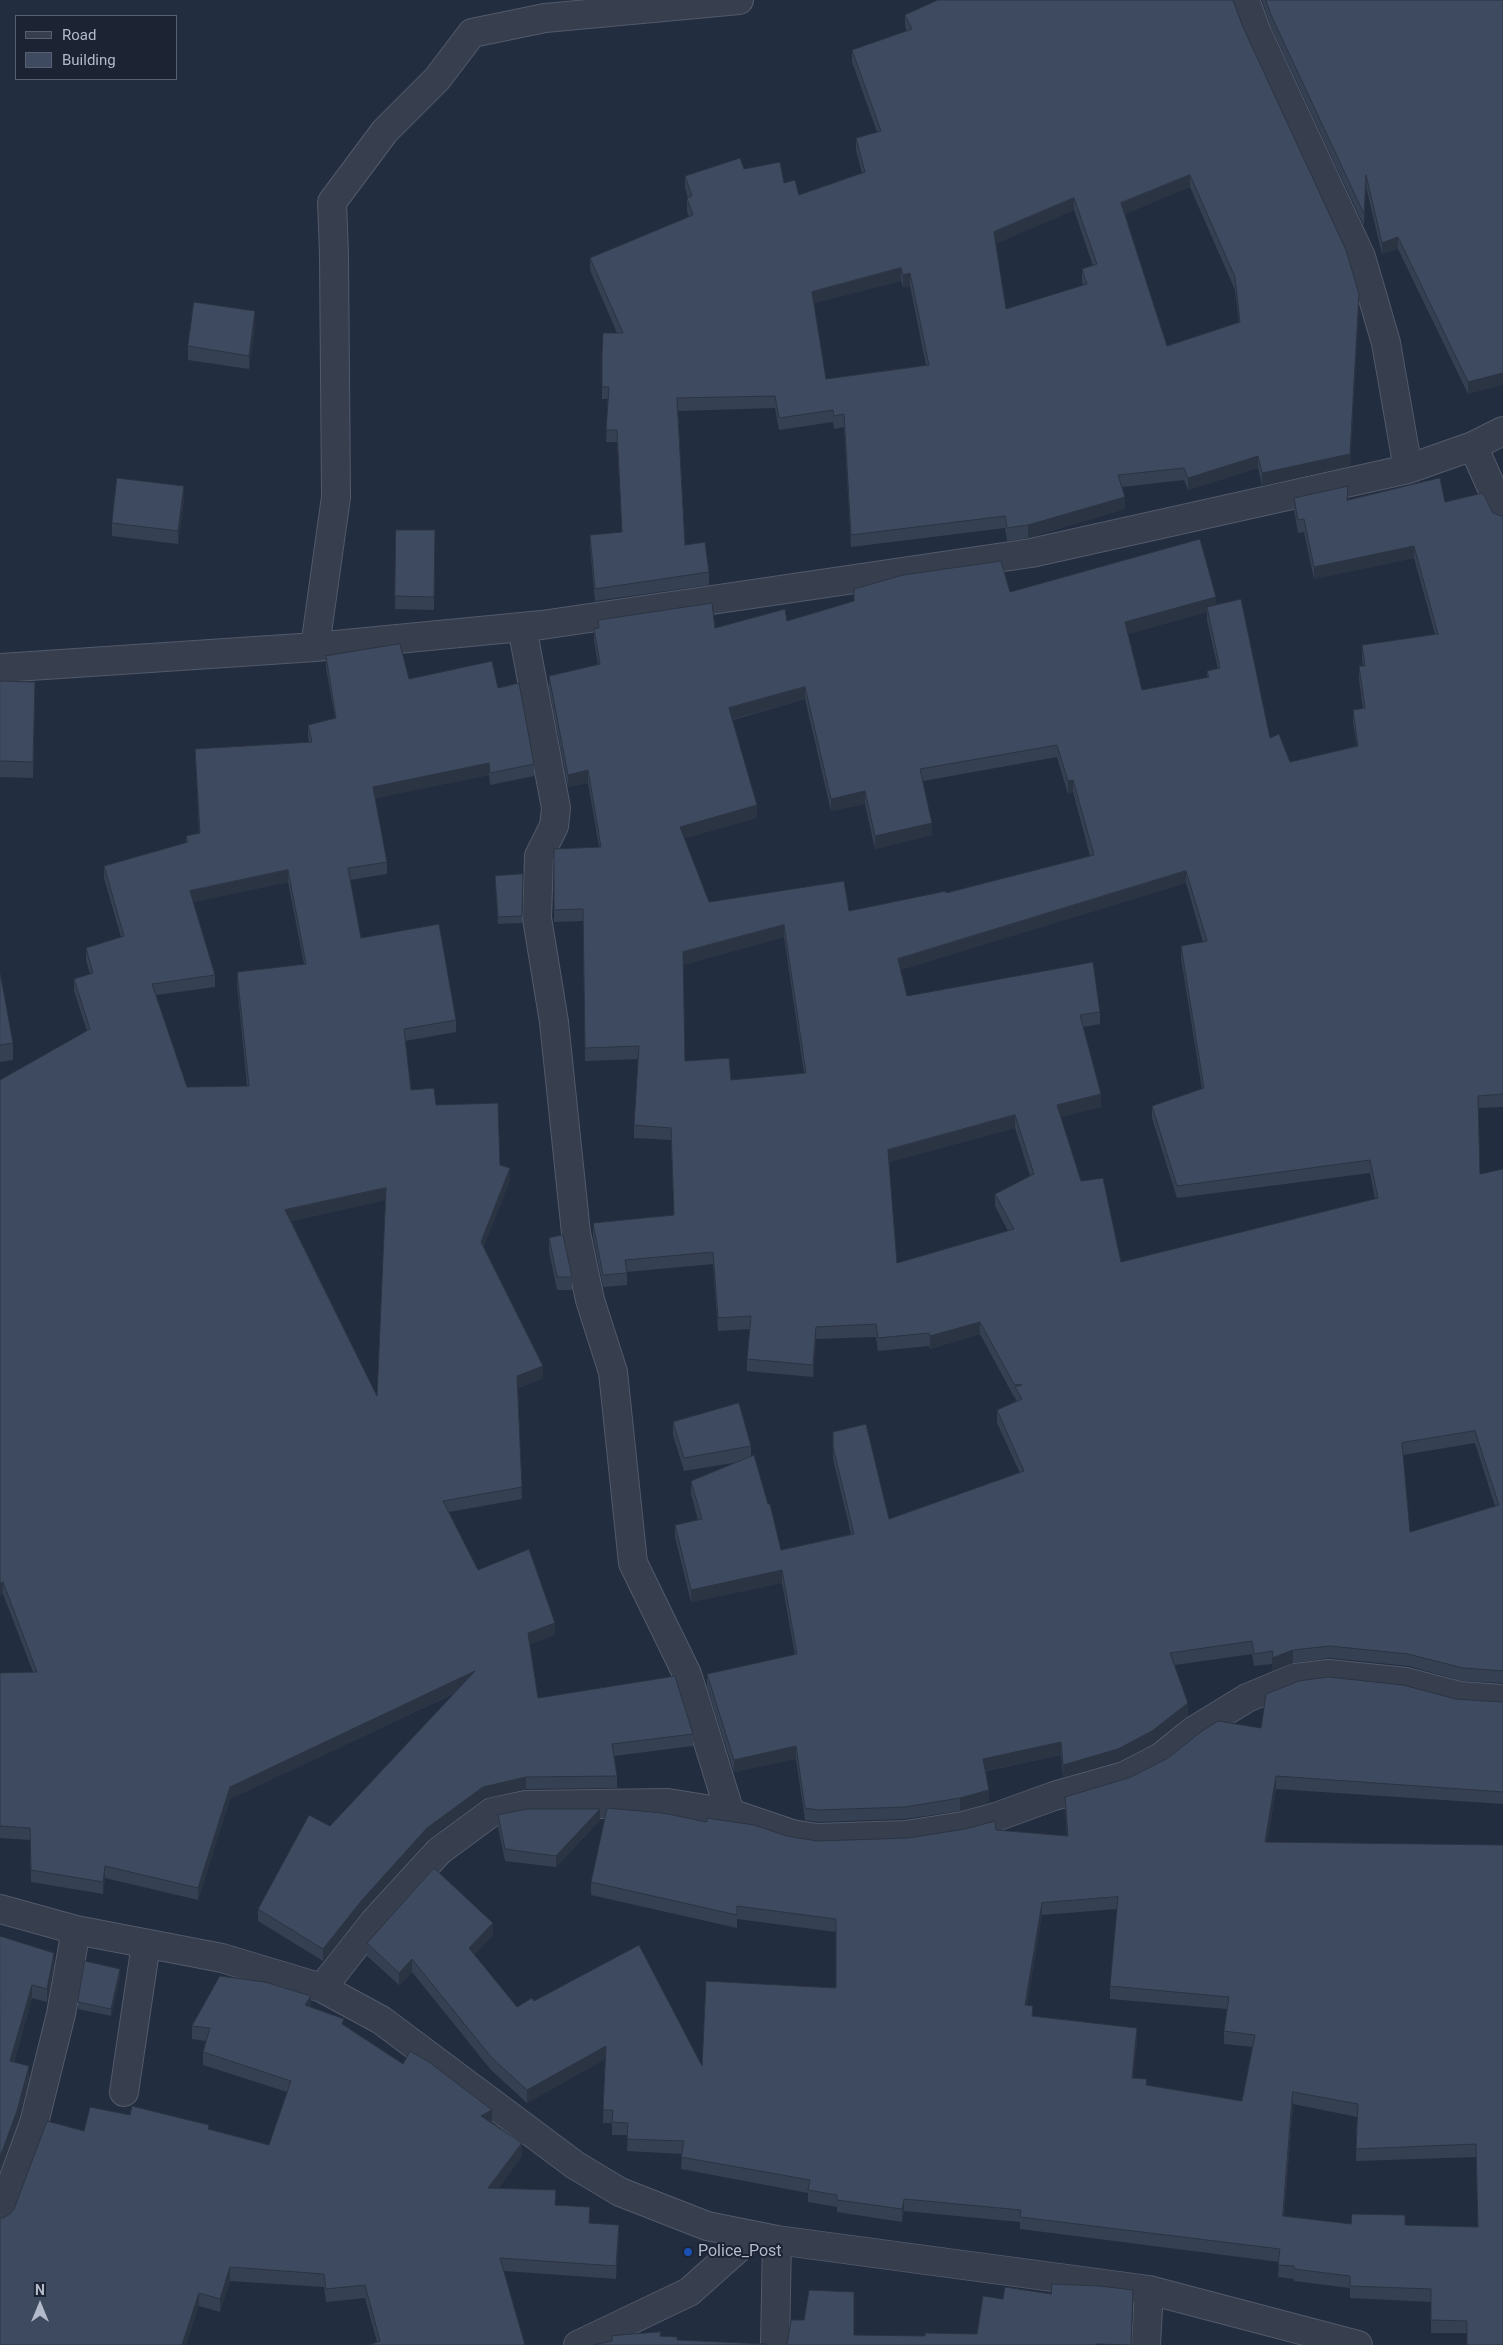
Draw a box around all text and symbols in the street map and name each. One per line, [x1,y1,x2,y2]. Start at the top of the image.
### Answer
legend [15,15,178,80]
text: Road [62,26,96,44]
text: Building [62,51,116,69]
place label: Police_Post [698,2242,782,2262]
marker: Police_Post [682,2246,694,2258]
north arrow [15,2280,65,2330]
text: N [35,2282,45,2298]

